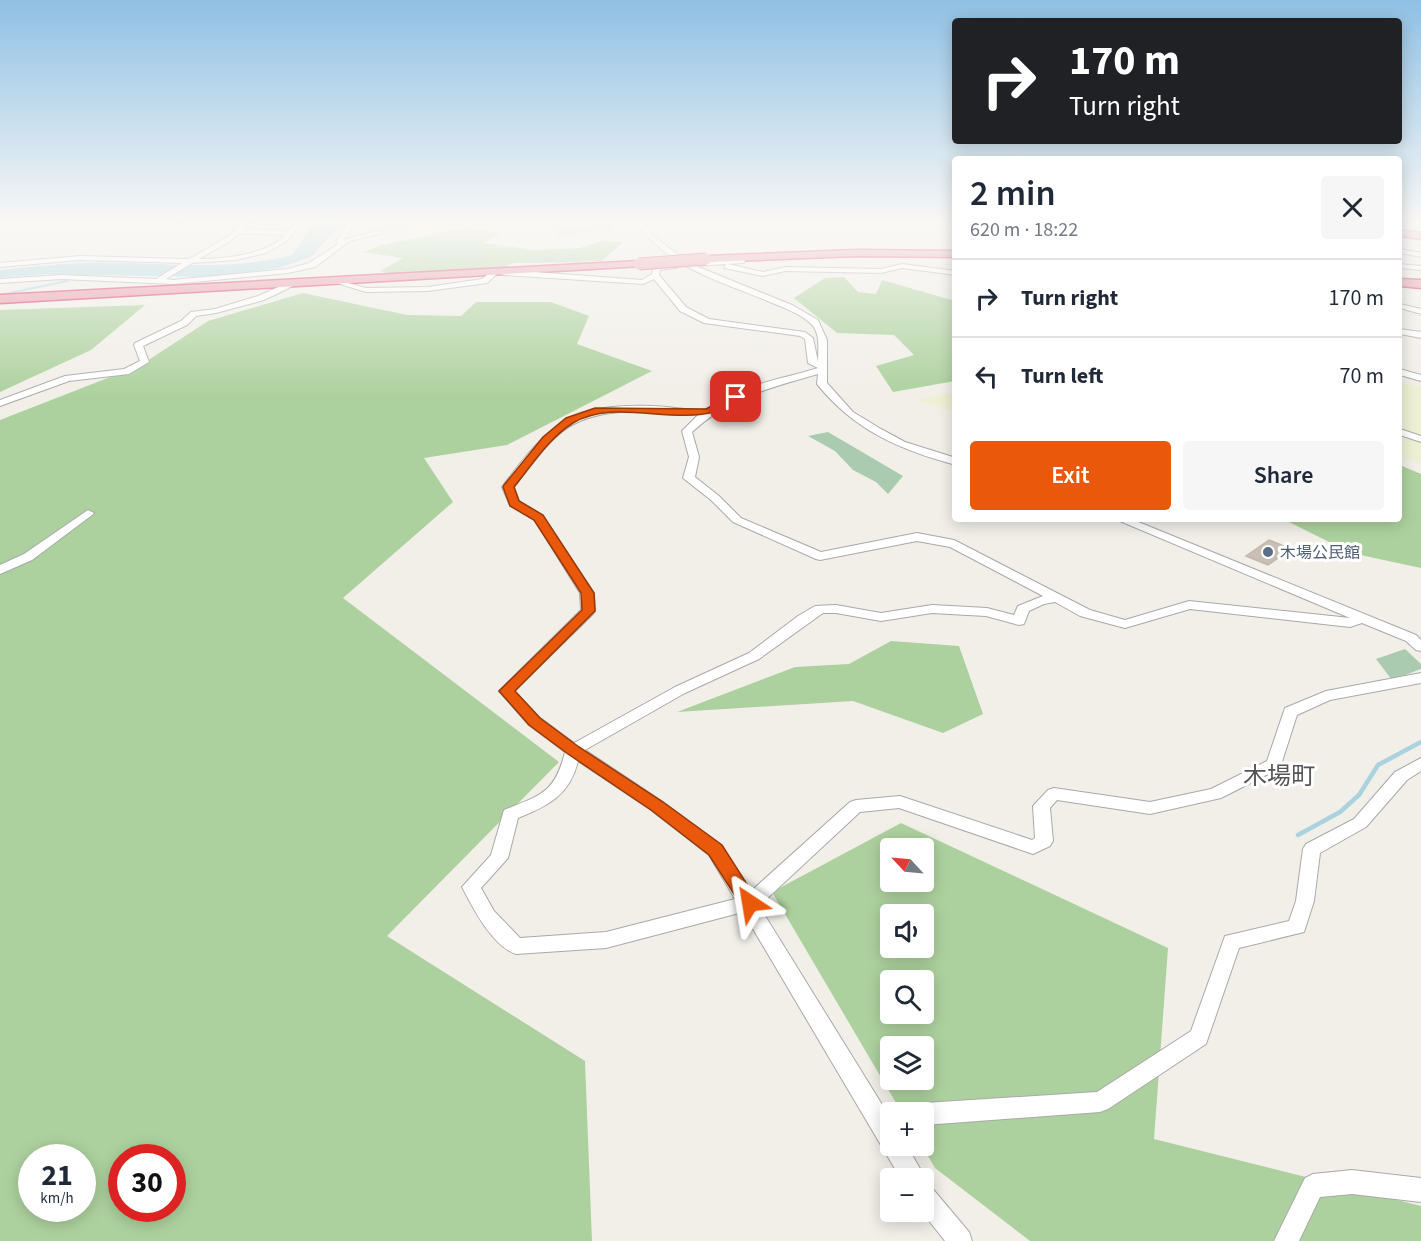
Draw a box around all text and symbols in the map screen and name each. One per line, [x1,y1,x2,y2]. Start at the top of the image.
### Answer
text: 170 m [1069,31,1180,91]
icon: right [970,42,1048,120]
text: Turn right [1069,87,1180,126]
text: 2 min [970,168,1056,219]
button: close [1321,176,1384,239]
text: 620 m · 18:22 [970,216,1078,244]
icon: right [970,282,1003,315]
text: Turn right [1021,282,1118,314]
text: 170 m [1329,282,1384,314]
icon: left [970,360,1003,393]
text: Turn left [1021,360,1103,392]
text: 70 m [1339,360,1384,392]
pin [710,371,761,422]
icon: arrive [719,380,752,413]
button: Exit [970,441,1171,510]
button: Share [1183,441,1384,510]
place label: 木場公民館 [1280,542,1360,564]
marker: 木場公民館 [1261,545,1275,559]
district label: 木場町 [1243,759,1315,794]
north arrow [880,838,934,892]
map controls [880,838,934,1222]
position arrow [718,871,782,935]
button: sound [880,904,934,958]
button: search [880,970,934,1024]
button: layers [880,1036,934,1090]
button: + [880,1102,934,1156]
speed limit sign: 30 [108,1144,186,1222]
text: 21 [41,1154,73,1197]
button: − [880,1168,934,1222]
text: km/h [40,1188,74,1209]

